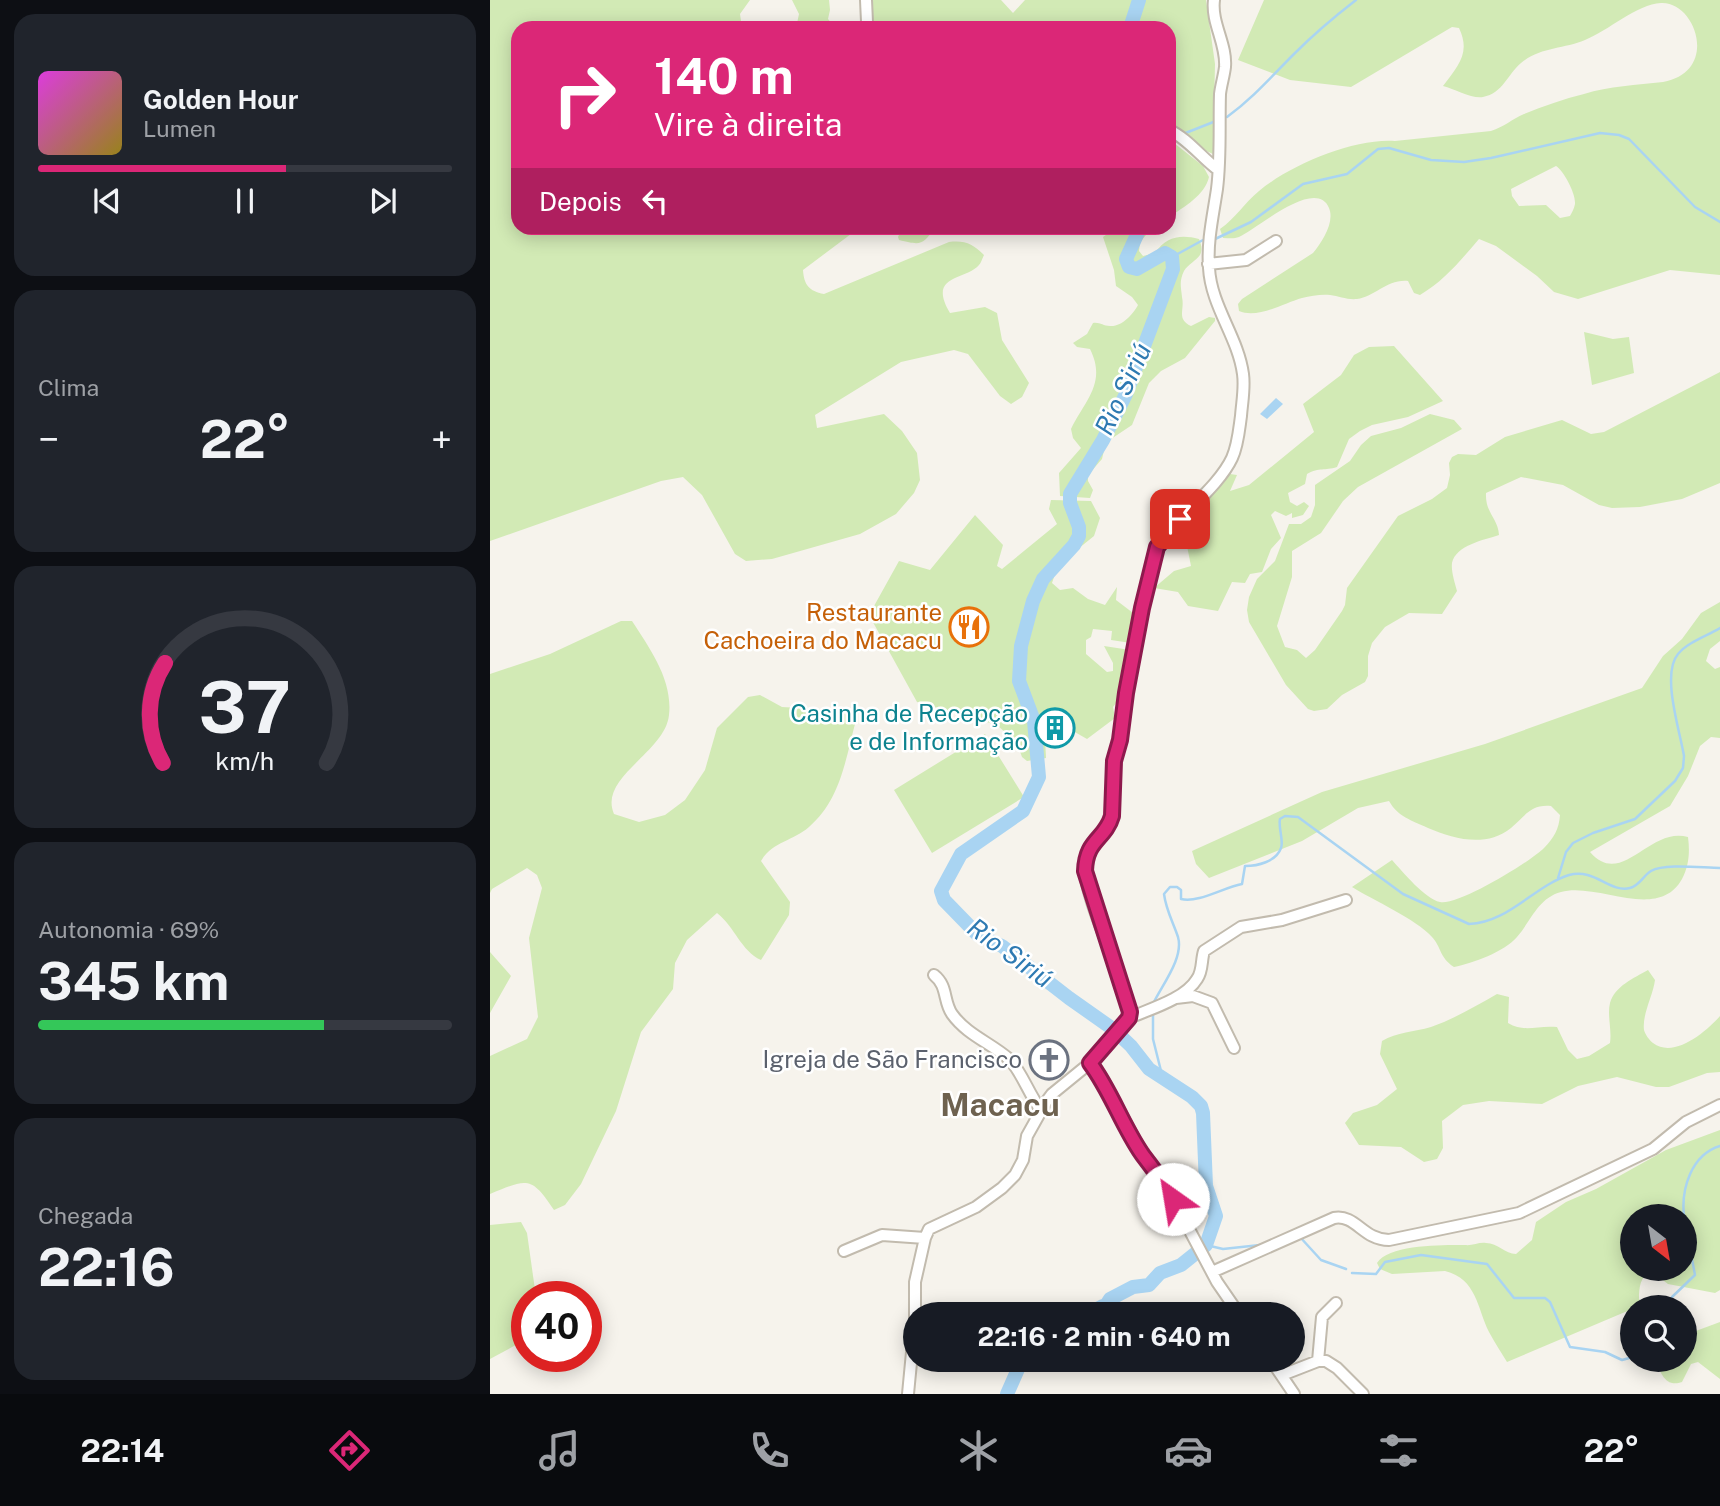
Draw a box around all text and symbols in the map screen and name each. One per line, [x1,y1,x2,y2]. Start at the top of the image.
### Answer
text: 140 m [654,47,794,105]
icon: right [539,49,630,140]
text: Golden Hour [143,84,298,115]
text: Vire à direita [654,106,842,143]
text: Lumen [143,115,216,142]
icon: previous [88,182,126,220]
icon: pause [226,182,264,220]
icon: next [364,182,402,220]
icon: left [636,182,674,220]
text: Depois [539,186,622,217]
water label: Rio Siriú [1088,338,1157,440]
text: Clima [38,374,99,401]
text: 22° [200,409,290,470]
text: − [38,417,59,462]
text: + [431,417,452,462]
pin [1150,489,1210,549]
icon: arrive [1161,500,1199,538]
place label: Restaurante Cachoeira do Macacu [704,598,942,654]
restaurant icon: Restaurante Cachoeira do Macacu [948,606,990,648]
text: 37 [199,664,291,749]
place label: Casinha de Recepção e de Informação [790,699,1028,755]
building icon: Casinha de Recepção e de Informação [1034,707,1076,749]
text: km/h [216,746,274,776]
water label: Rio Siriú [962,911,1059,994]
text: Autonomia · 69% [38,916,219,943]
text: 345 km [38,951,229,1012]
church icon: Igreja de São Francisco [1028,1039,1070,1081]
place label: Igreja de São Francisco [763,1045,1022,1073]
district label: Macacu [940,1086,1060,1123]
position arrow [1136,1162,1210,1236]
text: Chegada [38,1202,133,1229]
north arrow [1620,1204,1698,1281]
map controls [1620,1204,1697,1372]
text: 22:16 [38,1237,175,1298]
speed limit sign: 40 [511,1281,602,1372]
button: search [1620,1295,1697,1372]
text: 22:16 · 2 min · 640 m [977,1321,1231,1352]
icon: directions [325,1426,374,1475]
icon: music [535,1426,584,1475]
icon: phone [745,1426,794,1475]
icon: climate [954,1426,1003,1475]
icon: car [1164,1426,1213,1475]
icon: filters [1374,1426,1423,1475]
text: 22:14 [80,1432,164,1469]
text: 22° [1584,1432,1640,1469]

